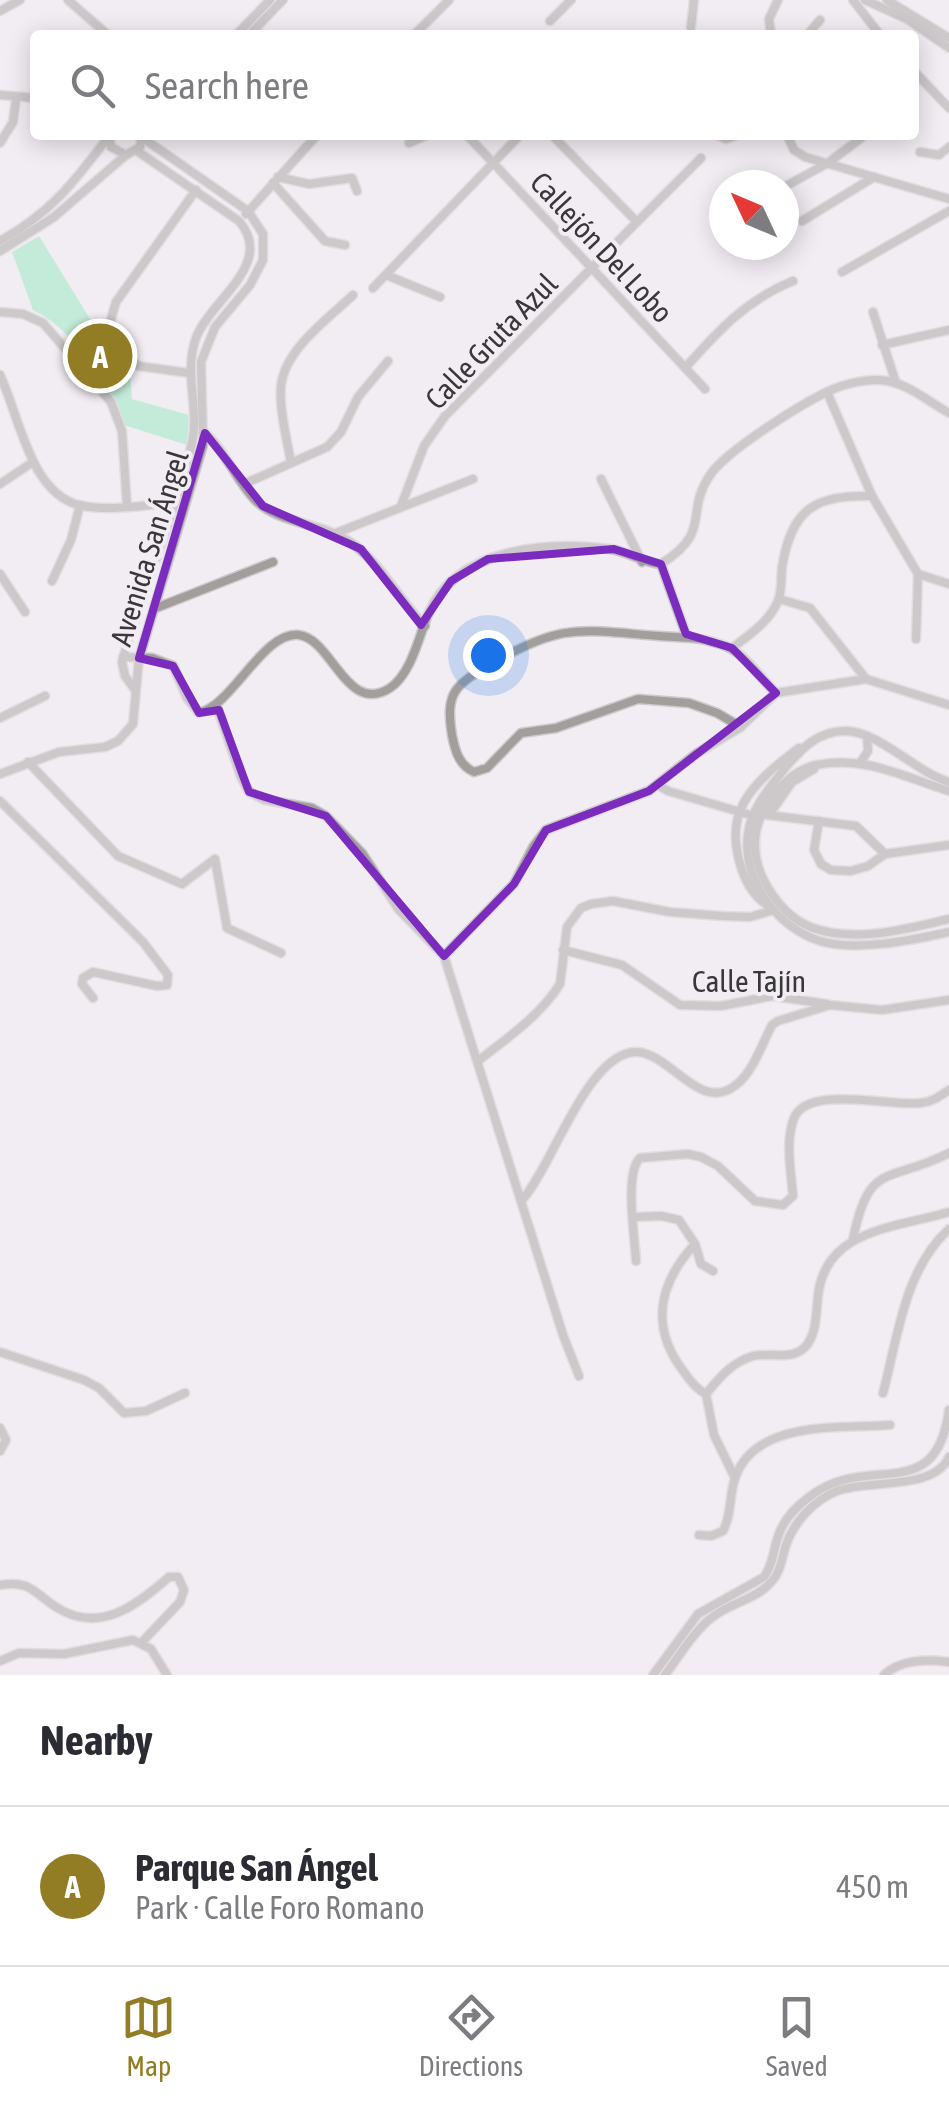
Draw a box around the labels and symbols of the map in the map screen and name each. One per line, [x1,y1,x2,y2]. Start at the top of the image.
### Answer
street label: Callejón Del Lobo [524,165,680,329]
north arrow [709,170,799,260]
street label: Calle Gruta Azul [418,266,564,416]
pin: A [68,318,132,394]
street label: Avenida San Ángel [103,446,195,650]
your location [463,630,514,681]
street label: Calle Tajín [692,964,806,998]

